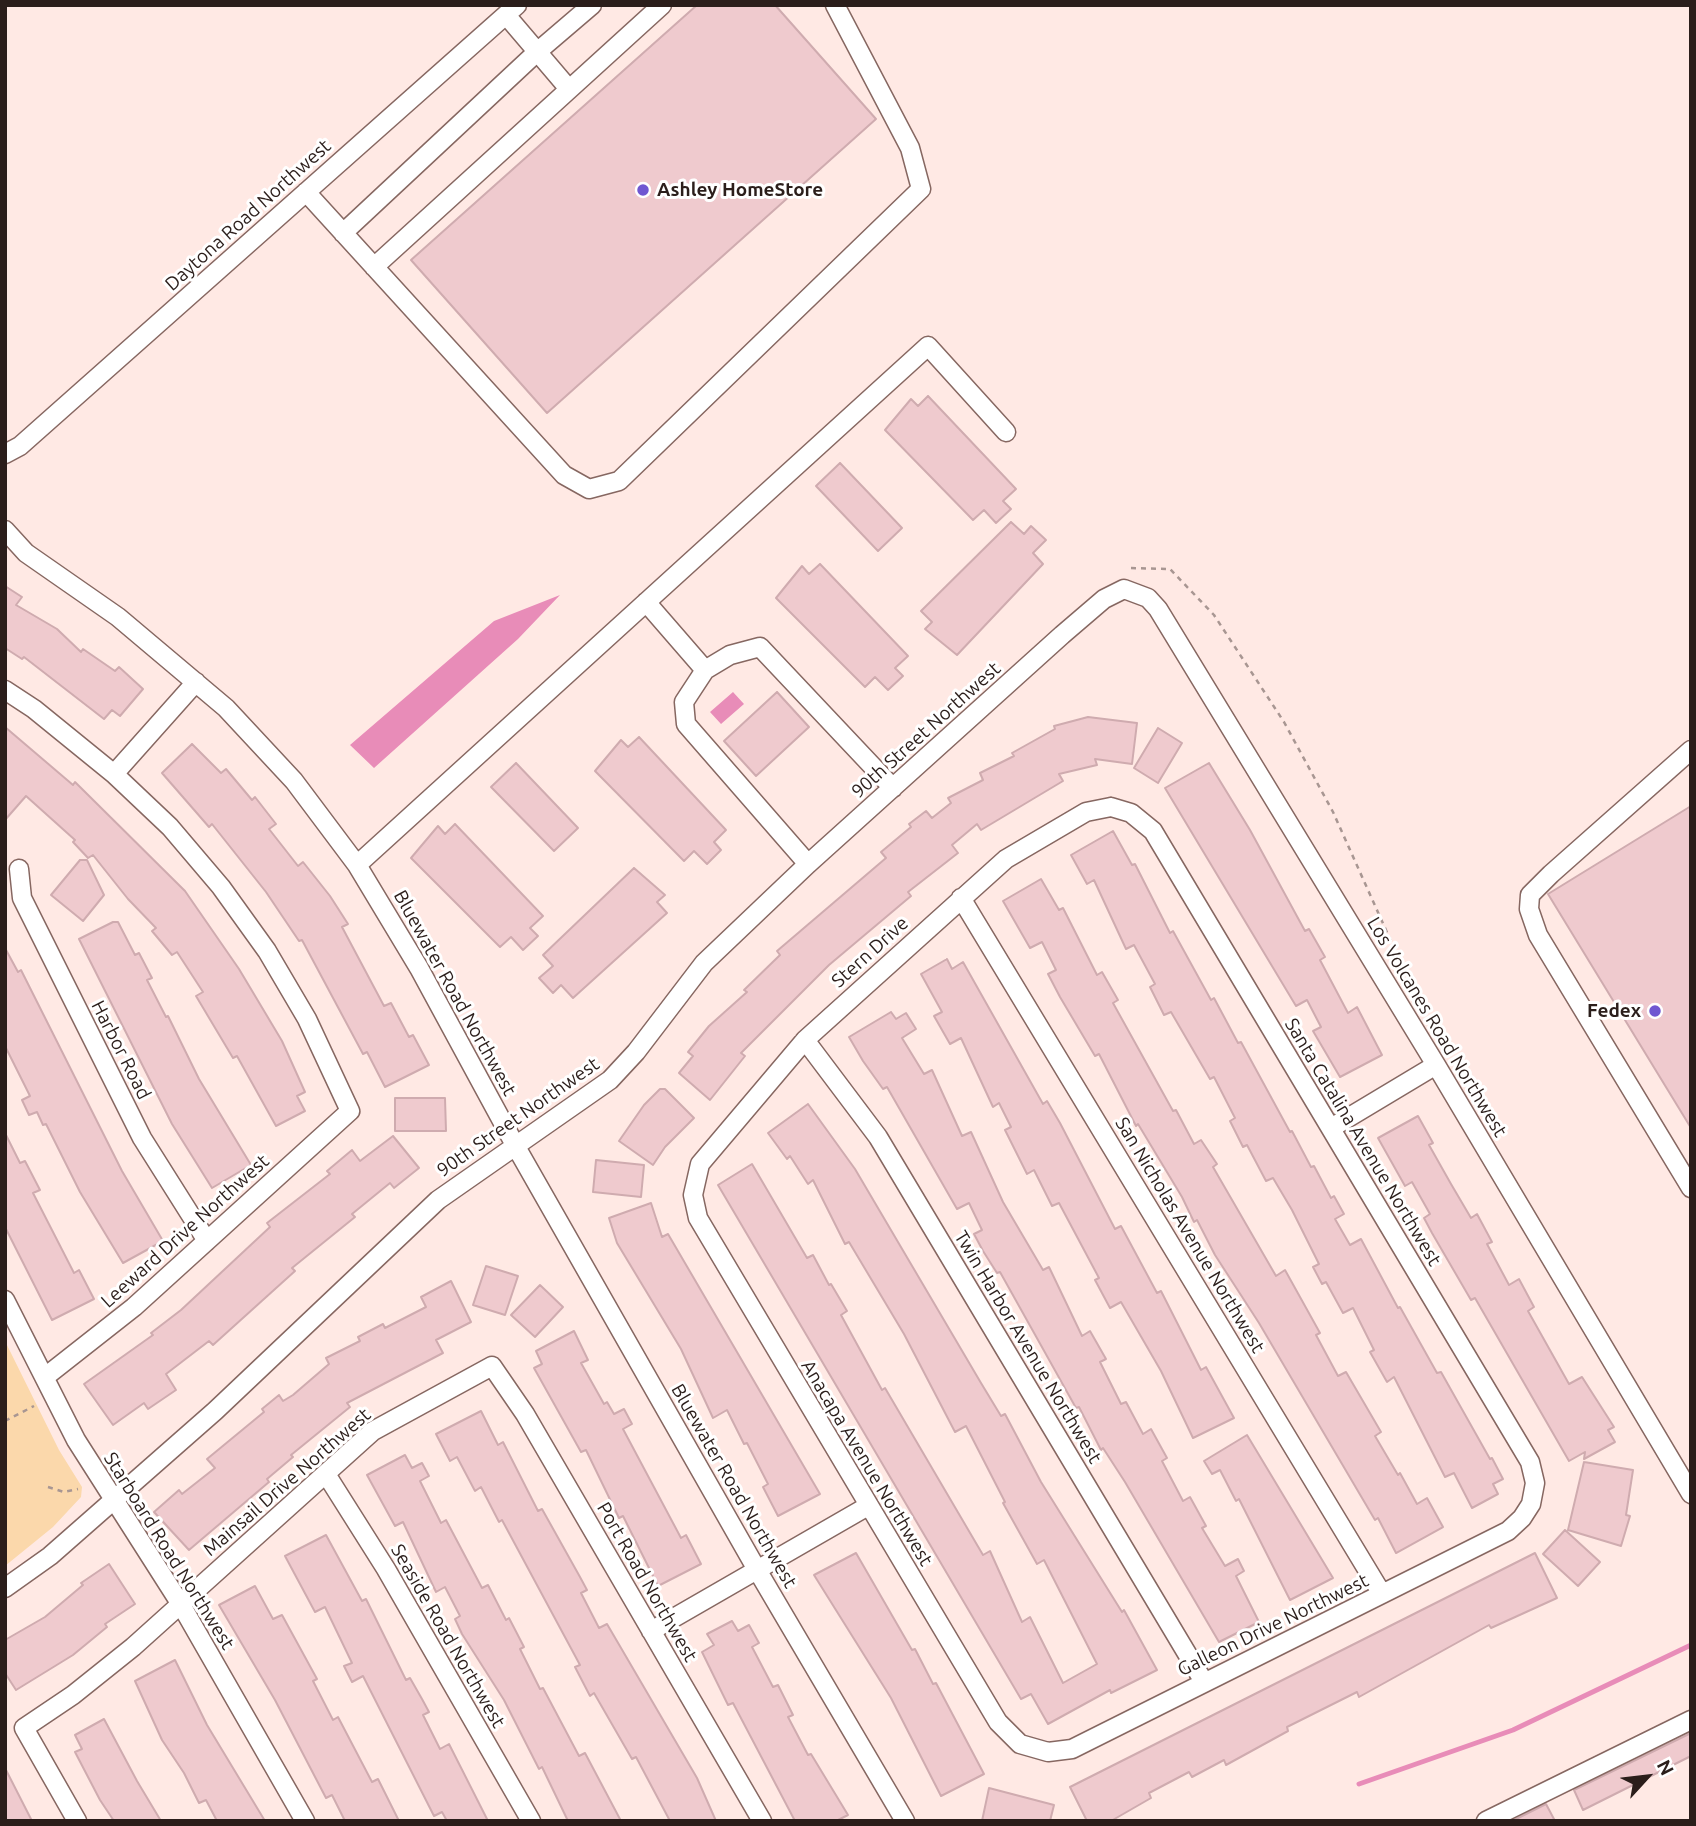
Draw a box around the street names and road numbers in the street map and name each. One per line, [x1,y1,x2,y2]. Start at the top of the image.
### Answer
street label: Daytona Road Northwest [160,135,336,295]
street label: 90th Street Northwest [847,657,1005,803]
street label: Bluewater Road Northwest [389,886,521,1100]
street label: Stern Drive [827,912,913,992]
street label: Los Volcanes Road Northwest [1362,913,1512,1141]
street label: Harbor Road [86,997,156,1103]
street label: Santa Catalina Avenue Northwest [1280,1014,1446,1270]
street label: 90th Street Northwest [433,1052,603,1182]
street label: San Nicholas Avenue Northwest [1111,1113,1269,1357]
street label: Leeward Drive Northwest [96,1150,274,1312]
street label: Twin Harbor Avenue Northwest [949,1227,1107,1467]
street label: Anacapa Avenue Northwest [796,1356,938,1570]
street label: Bluewater Road Northwest [666,1380,802,1592]
street label: Mainsail Drive Northwest [199,1403,375,1561]
street label: Starboard Road Northwest [99,1448,239,1654]
street label: Port Road Northwest [592,1498,702,1666]
street label: Seaside Road Northwest [386,1540,510,1732]
street label: Galleon Drive Northwest [1174,1569,1372,1681]

